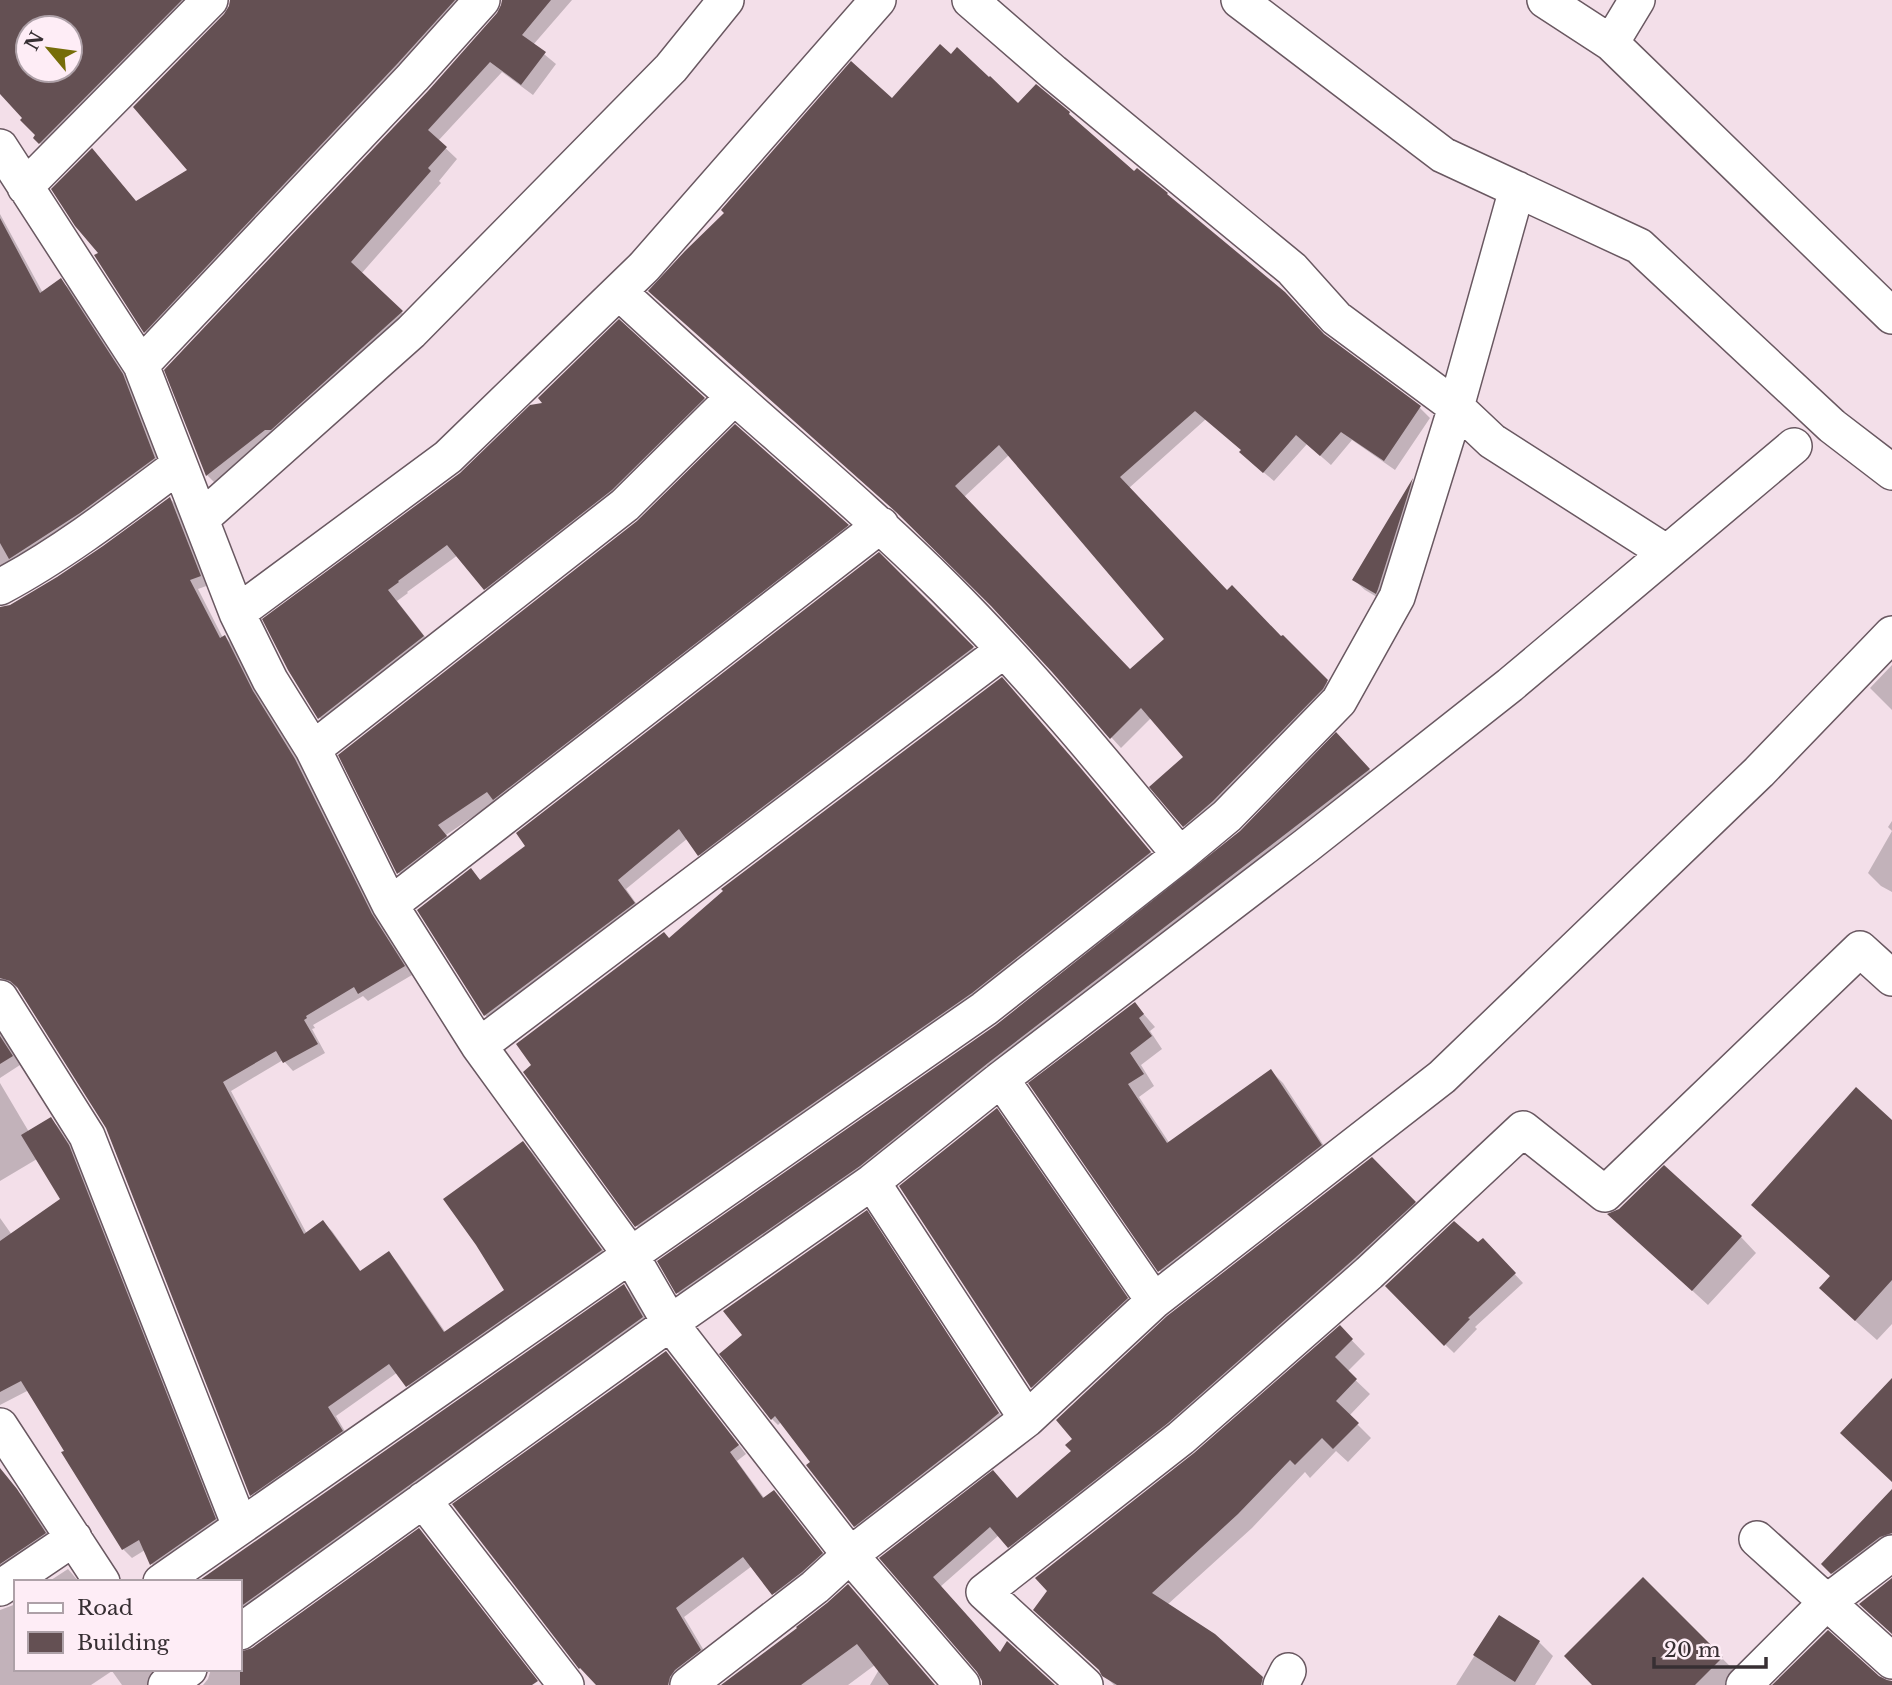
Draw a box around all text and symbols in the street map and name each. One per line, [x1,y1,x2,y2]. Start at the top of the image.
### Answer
north arrow [14,14,84,84]
text: N [20,27,49,54]
legend [14,1580,242,1671]
text: Road [77,1595,133,1621]
scale bar [1654,1626,1766,1670]
text: Building [77,1630,170,1656]
text: 20 m [1664,1637,1721,1663]

